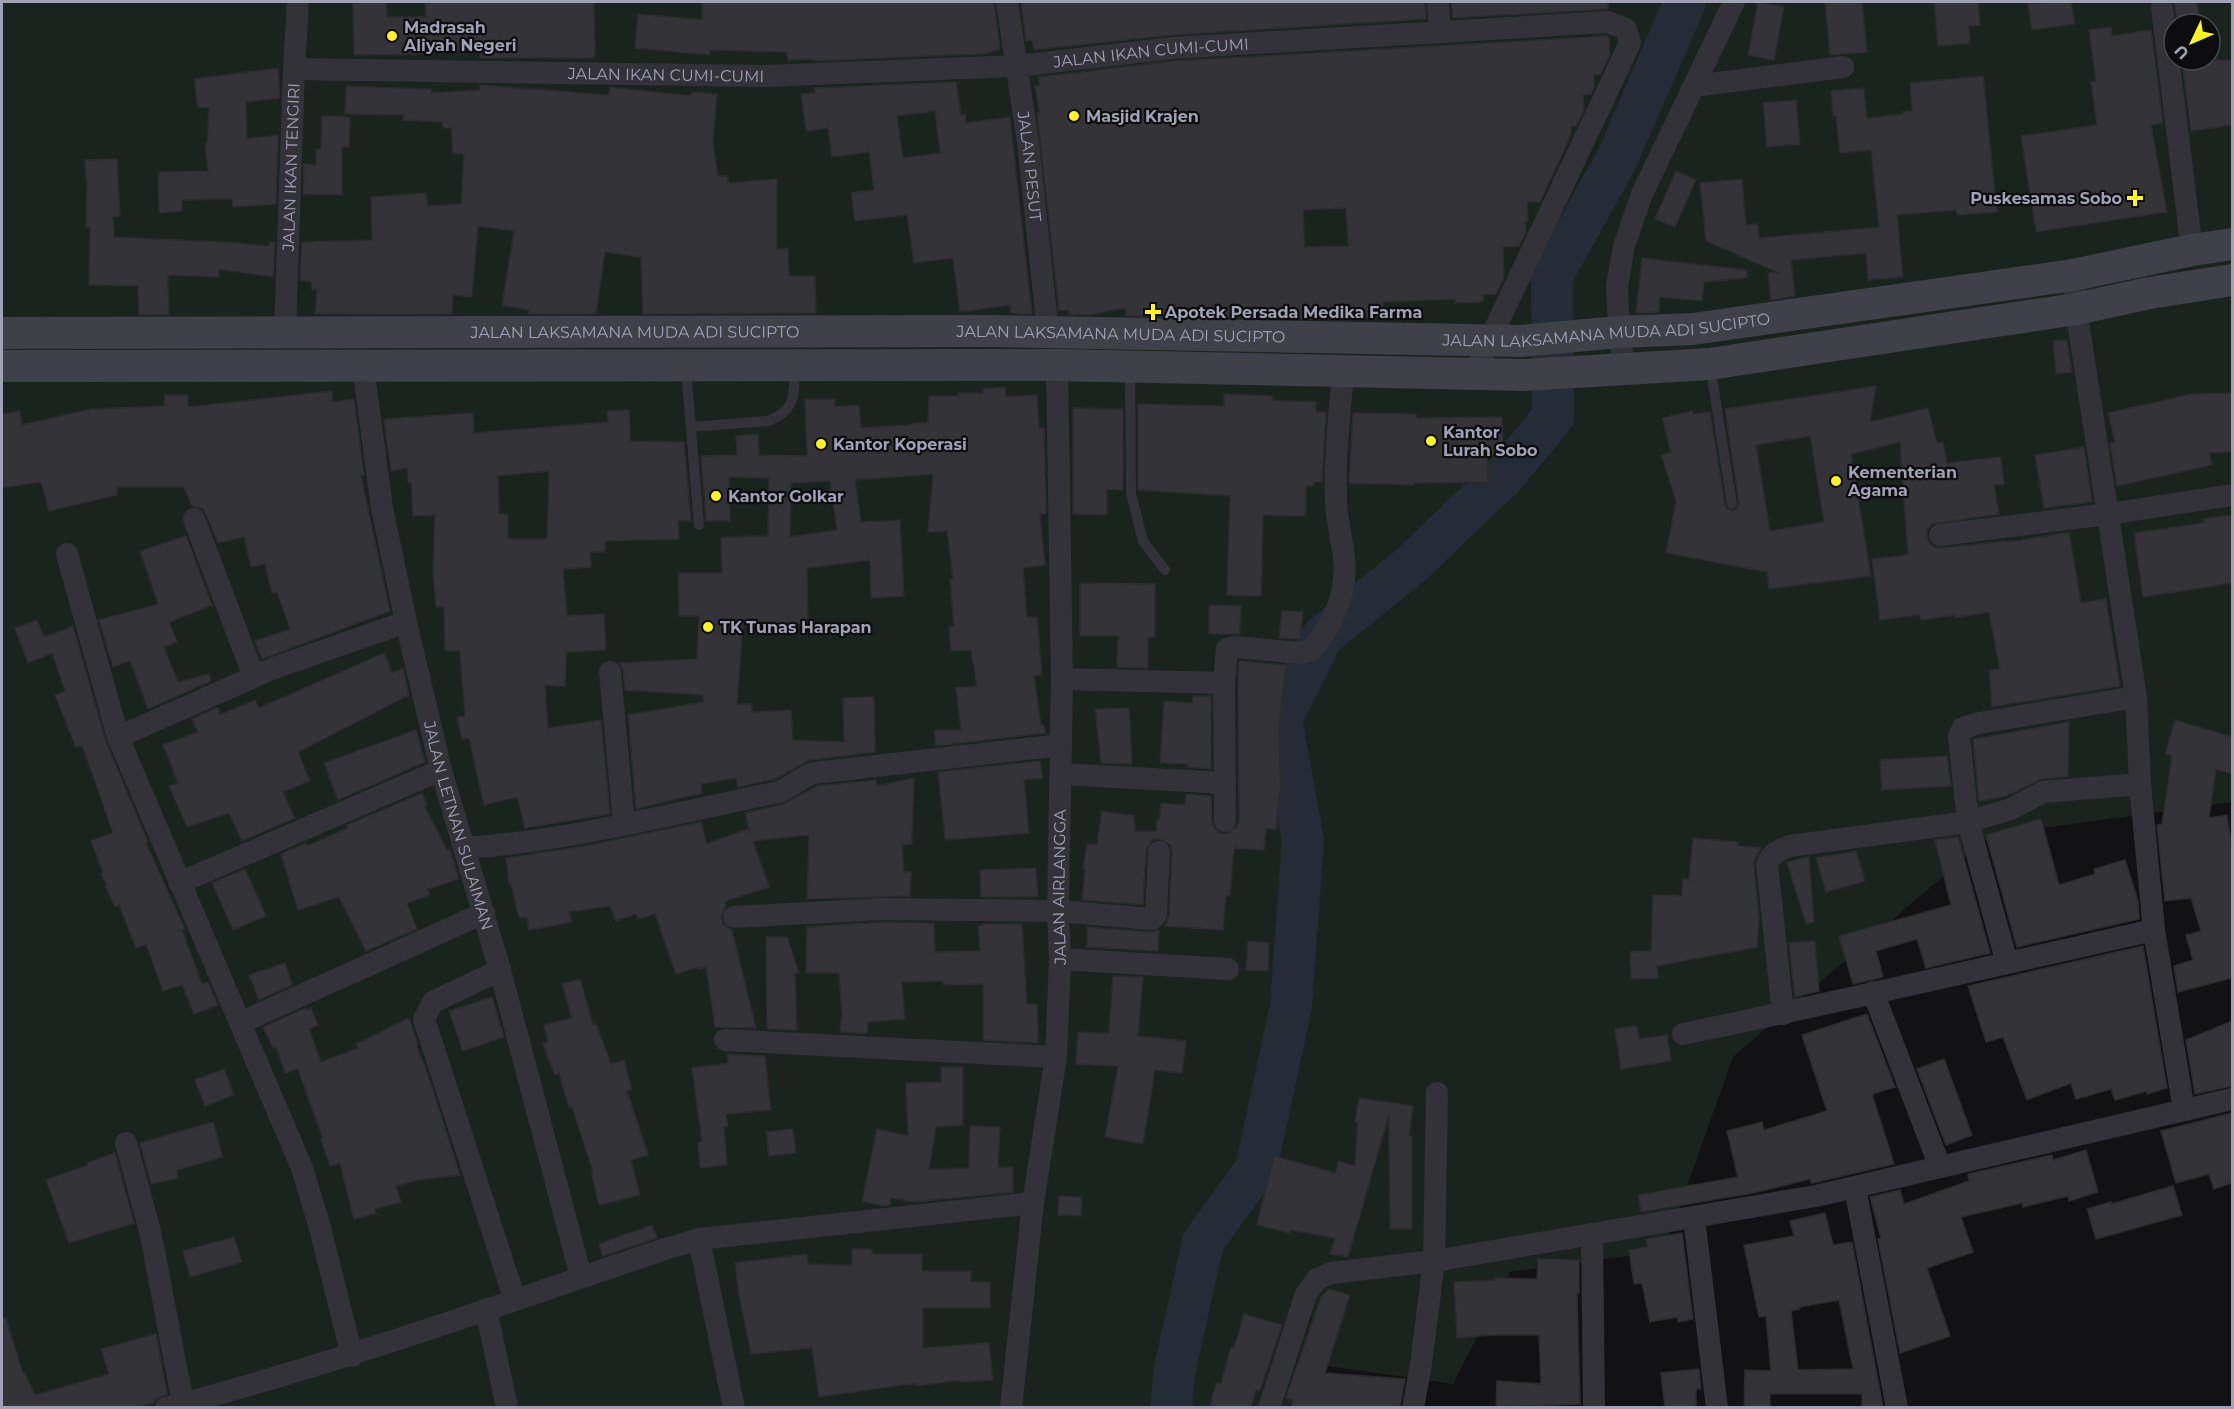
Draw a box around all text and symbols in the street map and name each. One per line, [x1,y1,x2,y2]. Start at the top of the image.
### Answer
north arrow [2162,12,2222,72]
place label: Madrasah Aliyah Negeri [403,18,517,55]
marker: Madrasah Aliyah Negeri [385,29,399,43]
street label: JALAN IKAN CUMI-CUMI [1051,34,1249,72]
text: U [2170,41,2193,63]
street label: JALAN IKAN CUMI-CUMI [567,64,764,86]
street label: JALAN IKAN TENGIRI [279,83,304,253]
place label: Masjid Krajen [1086,107,1199,126]
street label: JALAN PESUT [1013,109,1045,223]
marker: Masjid Krajen [1067,109,1081,123]
place label: Puskesamas Sobo [1970,189,2122,208]
marker: Puskesamas Sobo [2126,189,2144,207]
place label: Apotek Persada Medika Farma [1164,303,1422,322]
marker: Apotek Persada Medika Farma [1146,305,1160,319]
street label: JALAN LAKSAMANA MUDA ADI SUCIPTO [1441,309,1771,351]
street label: JALAN LAKSAMANA MUDA ADI SUCIPTO [470,322,799,342]
street label: JALAN LAKSAMANA MUDA ADI SUCIPTO [956,322,1286,347]
place label: Kantor Lurah Sobo [1443,423,1538,460]
marker: Kantor Lurah Sobo [1424,434,1438,448]
place label: Kantor Koperasi [833,435,967,454]
marker: Kantor Koperasi [814,437,828,451]
place label: Kementerian Agama [1847,463,1957,500]
marker: Kementerian Agama [1829,474,1843,488]
place label: Kantor Golkar [728,487,844,506]
marker: Kantor Golkar [709,489,723,503]
place label: TK Tunas Harapan [720,618,872,637]
marker: TK Tunas Harapan [701,620,715,634]
street label: JALAN LETNAN SULAIMAN [420,718,497,932]
street label: JALAN AIRLANGGA [1049,809,1070,966]

